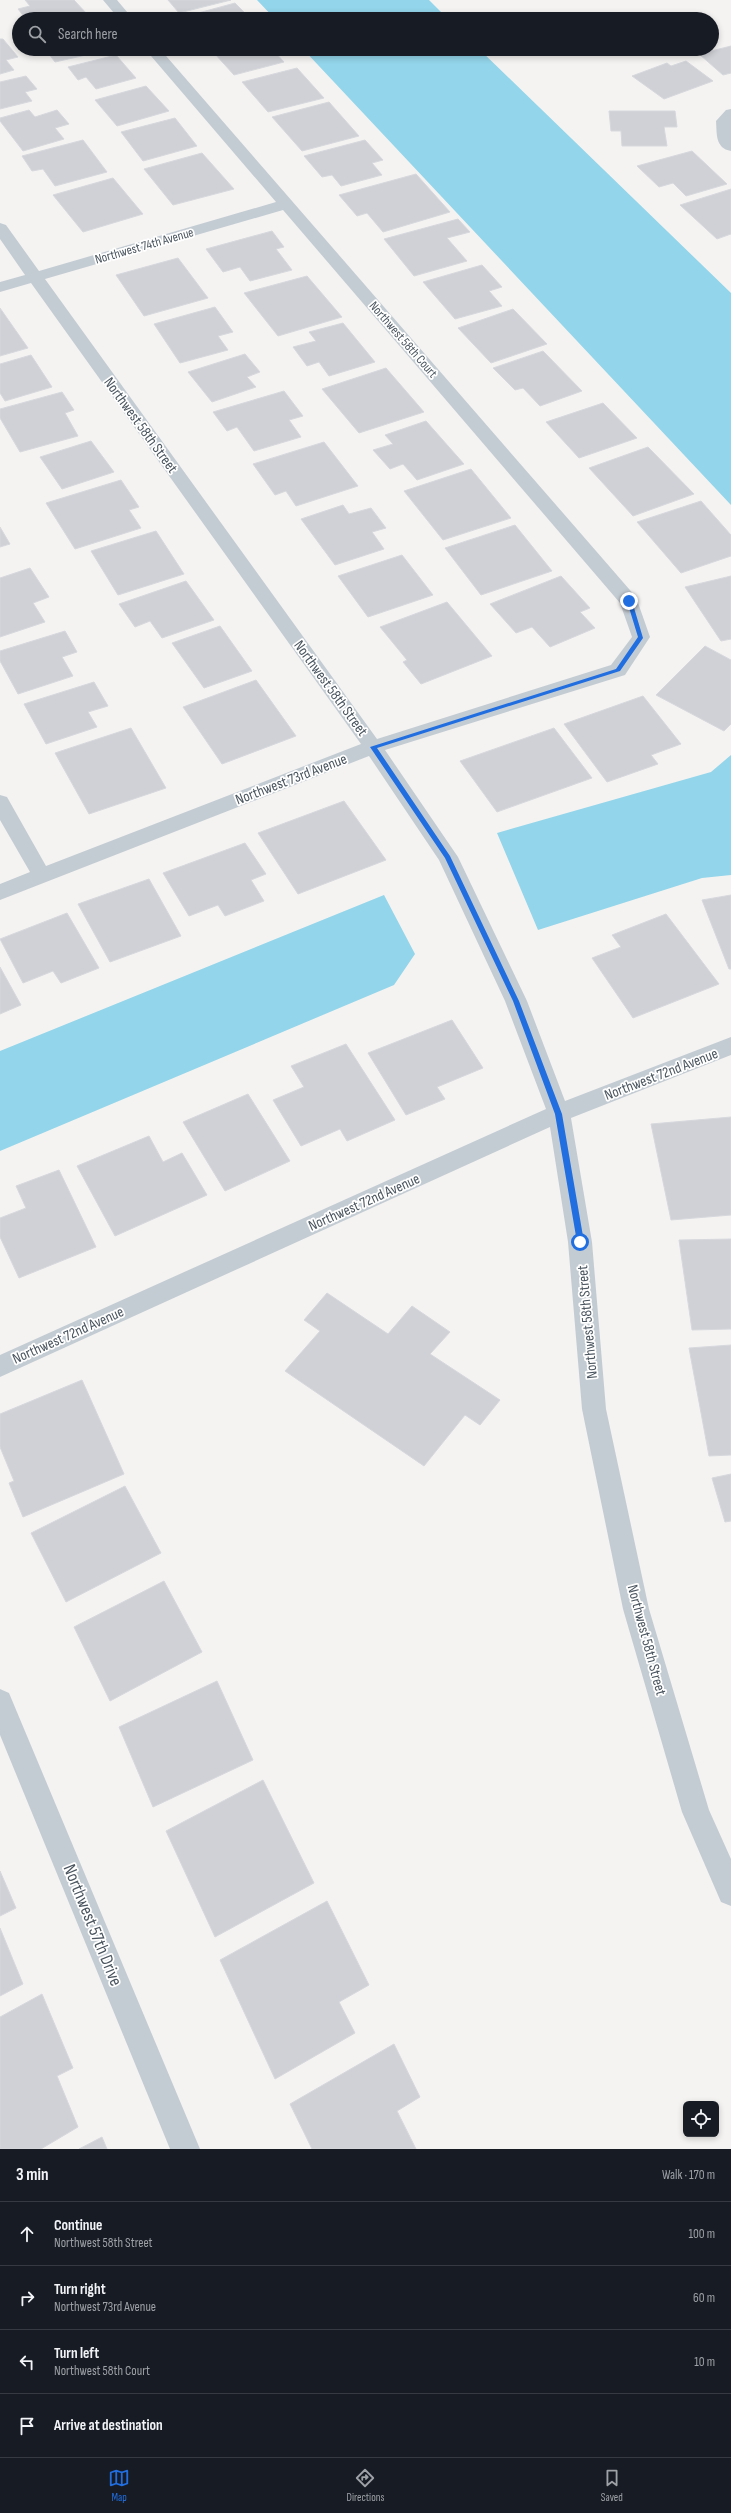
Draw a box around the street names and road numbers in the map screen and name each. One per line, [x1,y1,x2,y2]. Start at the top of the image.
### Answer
street label: Northwest 74th Avenue [93,224,195,268]
street label: Northwest 58th Court [366,298,441,381]
street label: Northwest 58th Street [99,374,182,477]
street label: Northwest 58th Street [289,637,372,740]
street label: Northwest 73rd Avenue [233,749,350,809]
street label: Northwest 72nd Avenue [602,1044,721,1105]
street label: Northwest 72nd Avenue [306,1169,423,1236]
street label: Northwest 58th Street [573,1264,602,1379]
street label: Northwest 72nd Avenue [10,1302,127,1369]
street label: Northwest 58th Street [623,1583,671,1698]
street label: Northwest 57th Drive [59,1861,126,1989]

